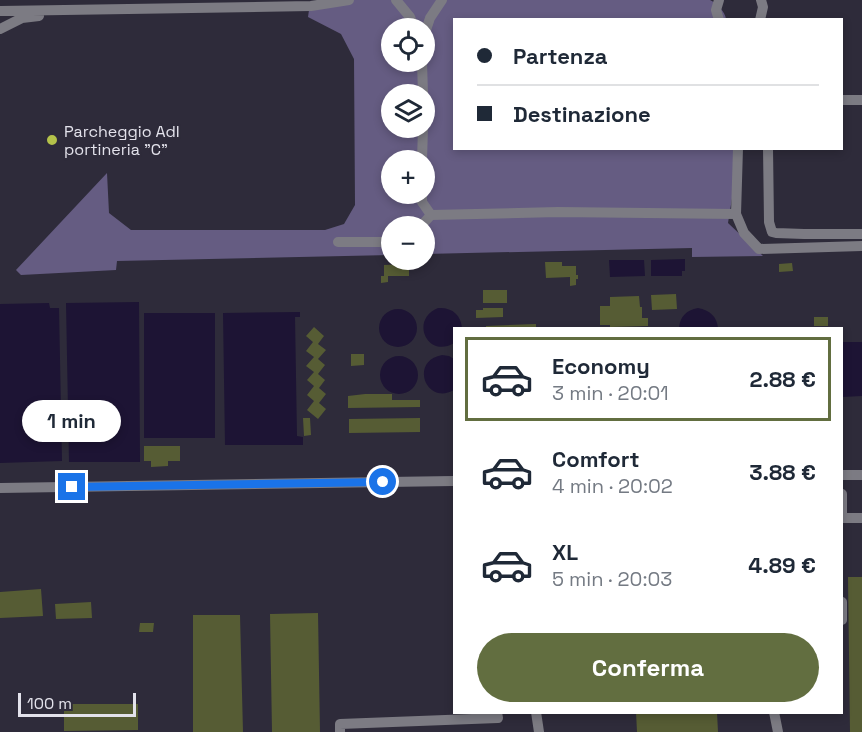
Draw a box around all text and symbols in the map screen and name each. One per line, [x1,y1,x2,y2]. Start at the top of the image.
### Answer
map controls [381,18,435,270]
button: locate [381,18,435,72]
text: Partenza [513,42,608,70]
button: layers [381,84,435,138]
text: Destinazione [513,100,651,128]
place label: Parcheggio AdI portineria "C" [64,121,180,160]
marker: Parcheggio AdI portineria "C" [45,133,59,147]
button: + [381,150,435,204]
button: − [381,216,435,270]
icon: car [480,352,534,406]
text: Economy [552,352,650,380]
text: 2.88 € [749,365,816,393]
text: 3 min · 20:01 [552,380,669,406]
callout: 1 min [22,400,122,442]
text: 1 min [47,408,96,434]
icon: car [480,445,534,499]
text: Comfort [552,445,640,473]
text: 3.88 € [749,458,816,486]
route start [369,468,396,495]
route end [58,473,85,500]
text: 4 min · 20:02 [552,473,673,499]
icon: car [480,538,534,592]
text: XL [552,538,578,566]
text: 4.89 € [748,551,816,579]
text: 5 min · 20:03 [552,566,672,592]
button: Conferma [477,633,819,702]
scale bar [18,690,136,718]
text: 100 m [27,693,72,714]

